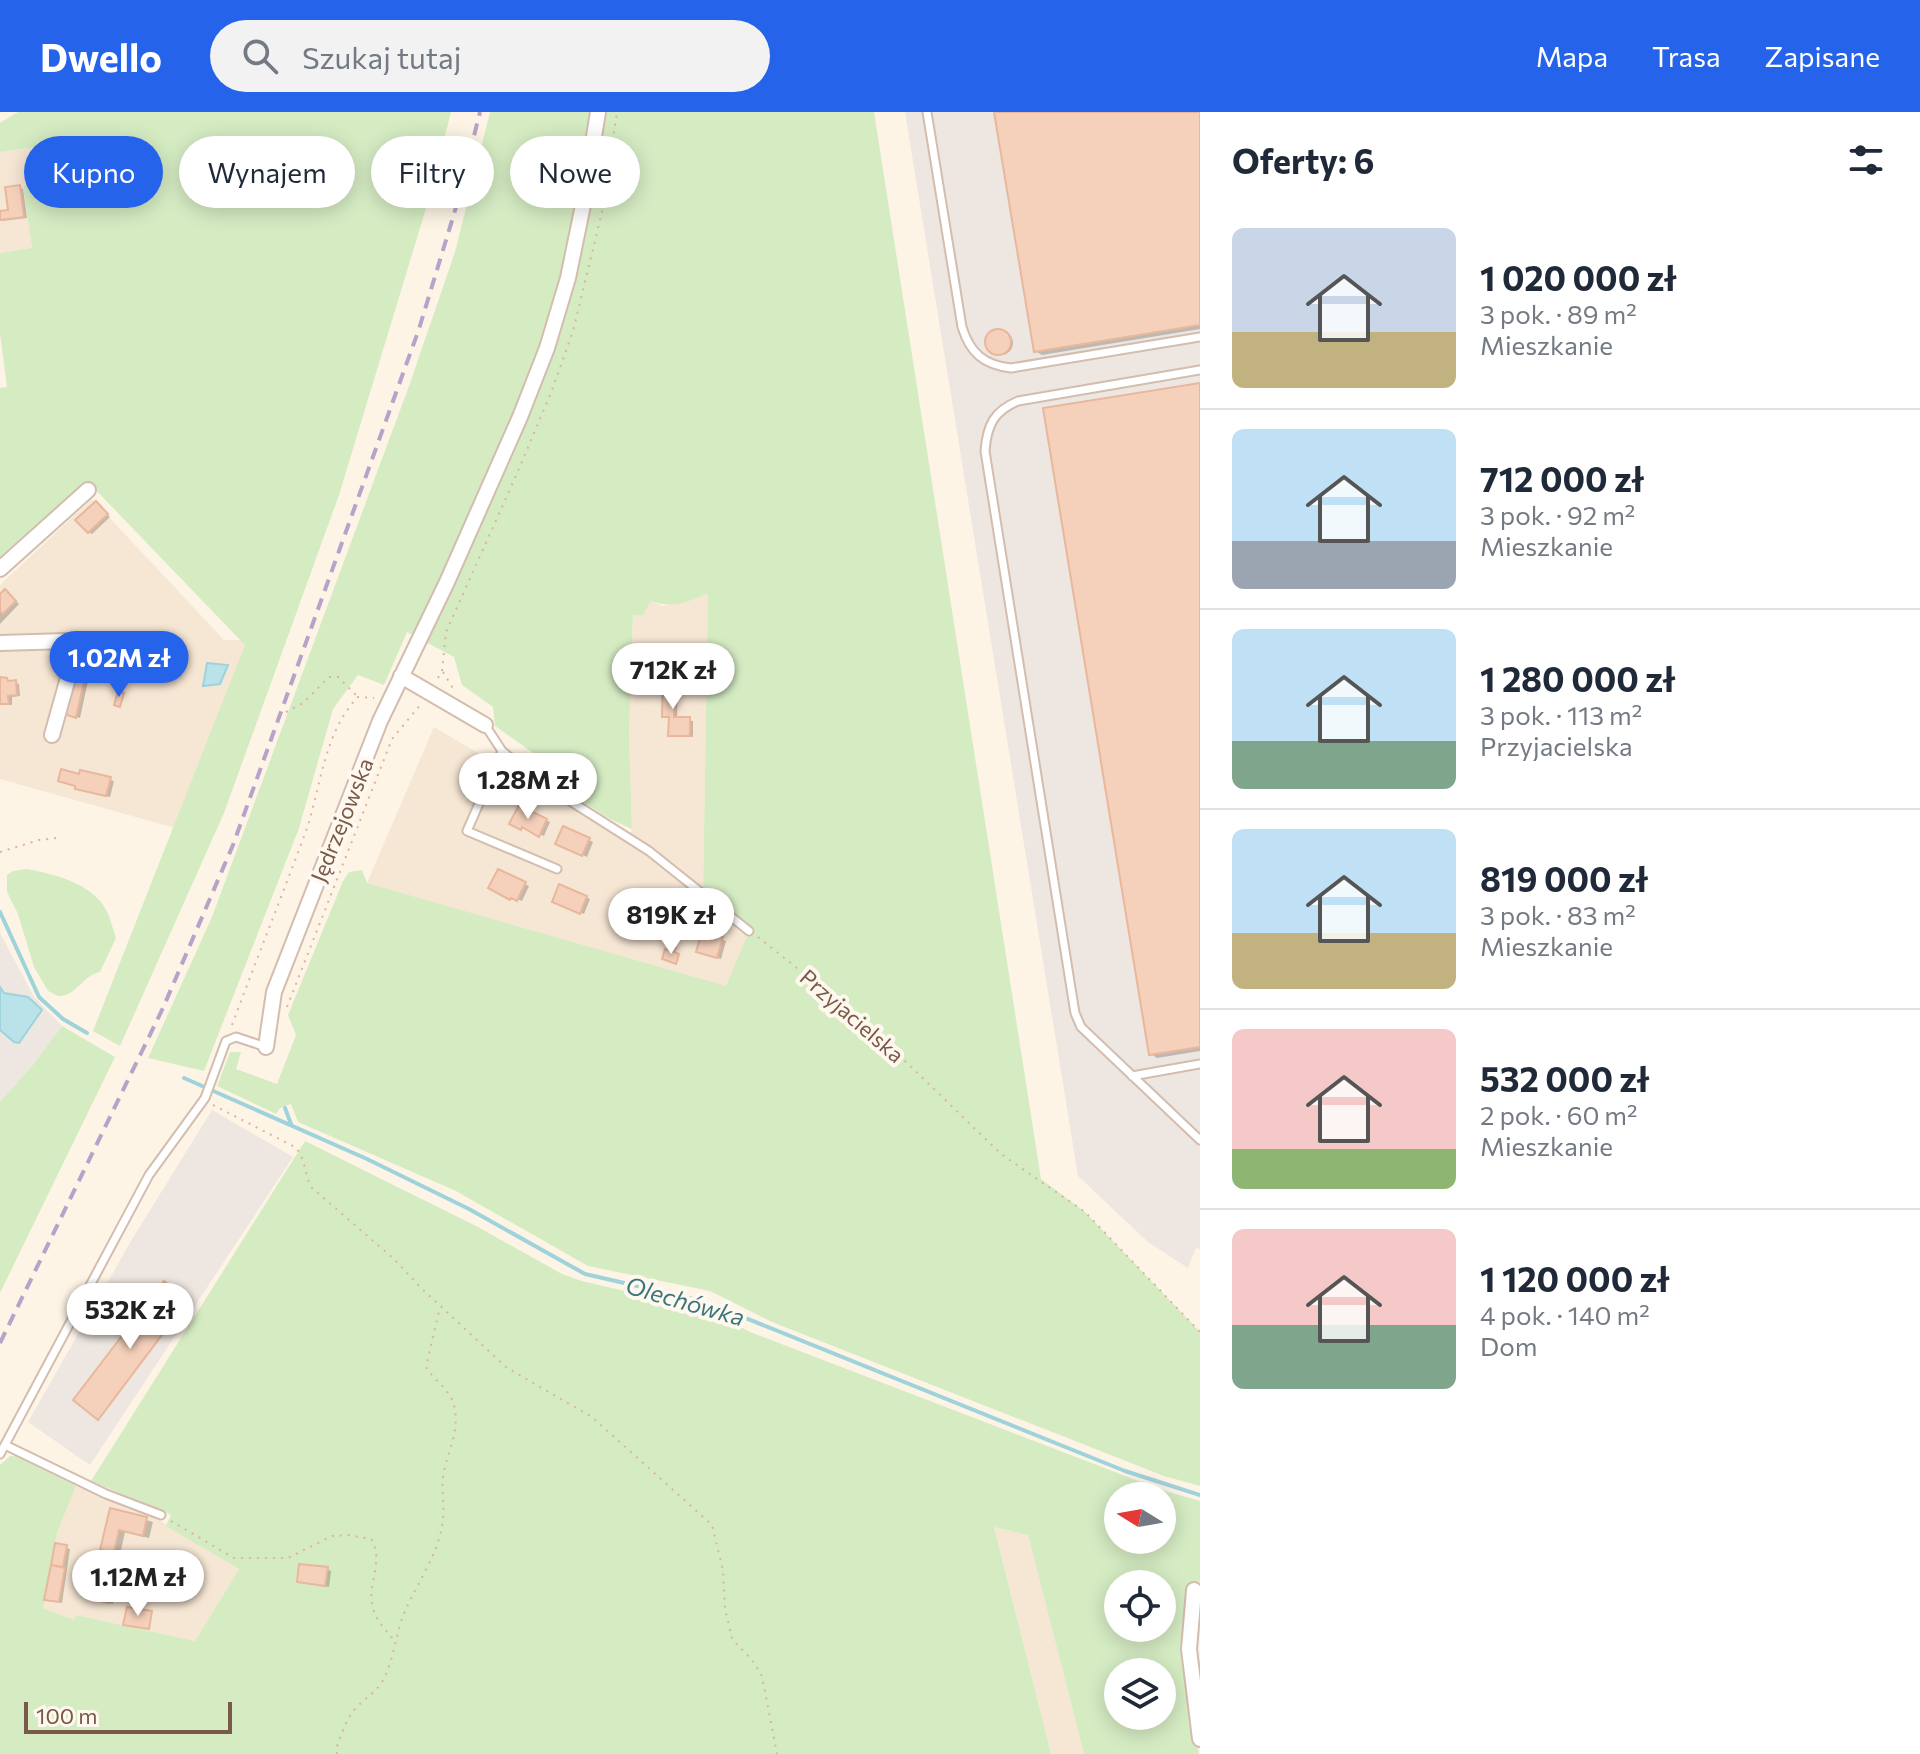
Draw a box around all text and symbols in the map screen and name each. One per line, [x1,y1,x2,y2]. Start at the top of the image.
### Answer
search box [210,20,770,92]
text: Dwello [40,33,162,80]
icon: search [238,34,282,78]
text: Szukaj tutaj [302,38,461,75]
text: Mapa [1536,39,1608,73]
text: Trasa [1652,39,1721,73]
text: Zapisane [1765,39,1880,73]
chip: Kupno [24,136,163,208]
chip: Wynajem [179,136,355,208]
chip: Filtry [371,136,494,208]
chip: Nowe [510,136,640,208]
icon: filters [1844,138,1888,182]
text: Oferty: 6 [1232,139,1374,181]
text: 1 020 000 zł [1480,256,1676,298]
icon: home [1296,260,1392,356]
text: 3 pok. · 89 m² [1480,298,1637,329]
text: Mieszkanie [1480,329,1613,360]
text: 712 000 zł [1480,457,1644,499]
icon: home [1296,461,1392,557]
text: 3 pok. · 92 m² [1480,499,1635,530]
text: Mieszkanie [1480,530,1613,561]
pin: 1.02M zł [36,631,202,699]
text: 1.02M zł [68,641,170,672]
pin: 712K zł [599,643,747,711]
text: 712K zł [630,653,716,684]
text: 1 280 000 zł [1480,657,1675,699]
icon: home [1296,661,1392,757]
text: 3 pok. · 113 m² [1480,699,1642,730]
text: Przyjacielska [1480,730,1633,761]
pin: 1.28M zł [445,753,611,821]
street label: Jędrzejowska [304,754,379,886]
text: 1.28M zł [477,763,579,794]
text: 819 000 zł [1480,857,1648,899]
icon: home [1296,861,1392,957]
pin: 819K zł [597,888,745,956]
text: 819K zł [626,898,716,929]
text: 3 pok. · 83 m² [1480,899,1636,930]
text: Mieszkanie [1480,930,1613,961]
street label: Przyjacielska [795,963,910,1068]
text: 532 000 zł [1480,1057,1649,1099]
icon: home [1296,1061,1392,1157]
text: 2 pok. · 60 m² [1480,1099,1638,1130]
text: Mieszkanie [1480,1130,1613,1161]
text: 1 120 000 zł [1480,1257,1669,1299]
icon: home [1296,1261,1392,1357]
water label: Olechówka [623,1270,748,1331]
pin: 532K zł [56,1283,204,1351]
text: 532K zł [85,1293,175,1324]
text: 4 pok. · 140 m² [1480,1299,1650,1330]
text: Dom [1480,1330,1537,1361]
north arrow [1104,1482,1176,1554]
map controls [1104,1482,1176,1730]
pin: 1.12M zł [55,1550,221,1618]
text: 1.12M zł [90,1560,186,1591]
button: locate [1104,1570,1176,1642]
button: layers [1104,1658,1176,1730]
scale bar [24,1698,232,1734]
text: 100 m [36,1702,98,1729]

